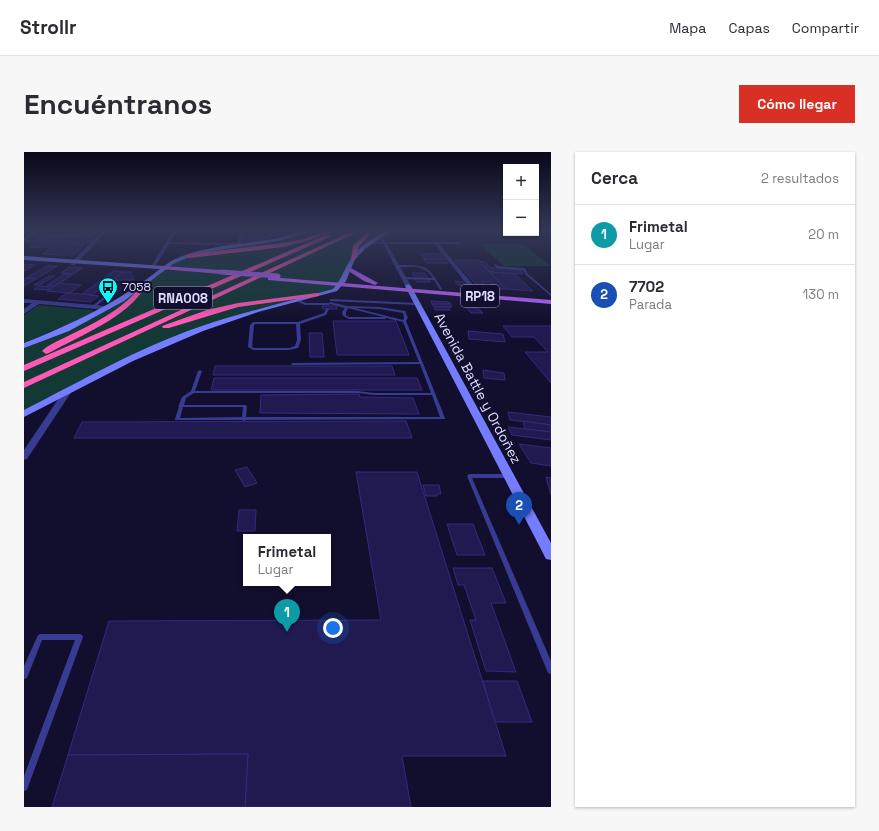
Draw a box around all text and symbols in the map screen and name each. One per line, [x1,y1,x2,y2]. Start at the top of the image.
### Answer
text: Strollr [20,15,77,40]
text: Mapa [669,19,706,37]
text: Capas [728,19,770,37]
text: Compartir [792,19,859,37]
button: Cómo llegar [739,85,855,123]
text: Encuéntranos [24,86,212,122]
map controls [503,164,539,236]
button: + [503,164,539,200]
text: Cerca [591,167,638,189]
text: 2 resultados [761,170,839,187]
button: − [503,200,539,236]
text: Frimetal [629,217,688,236]
text: 1 [601,226,607,243]
text: 20 m [808,226,839,243]
text: Lugar [629,236,665,253]
bus stop icon: 7058 [97,276,119,304]
text: 7702 [629,277,664,296]
place label: 7058 [122,279,151,295]
road number: RP18 [461,285,499,307]
text: 2 [600,286,608,303]
text: 130 m [803,286,839,303]
road number: RNA008 [154,287,212,309]
text: Parada [629,296,672,313]
street label: Avenida Battle y Ordoñez [430,309,526,467]
pin: 2 [506,492,532,525]
popup [243,534,331,586]
text: Frimetal [258,542,316,561]
text: Lugar [258,561,293,578]
pin: 1 [274,599,300,632]
your location [323,618,343,638]

